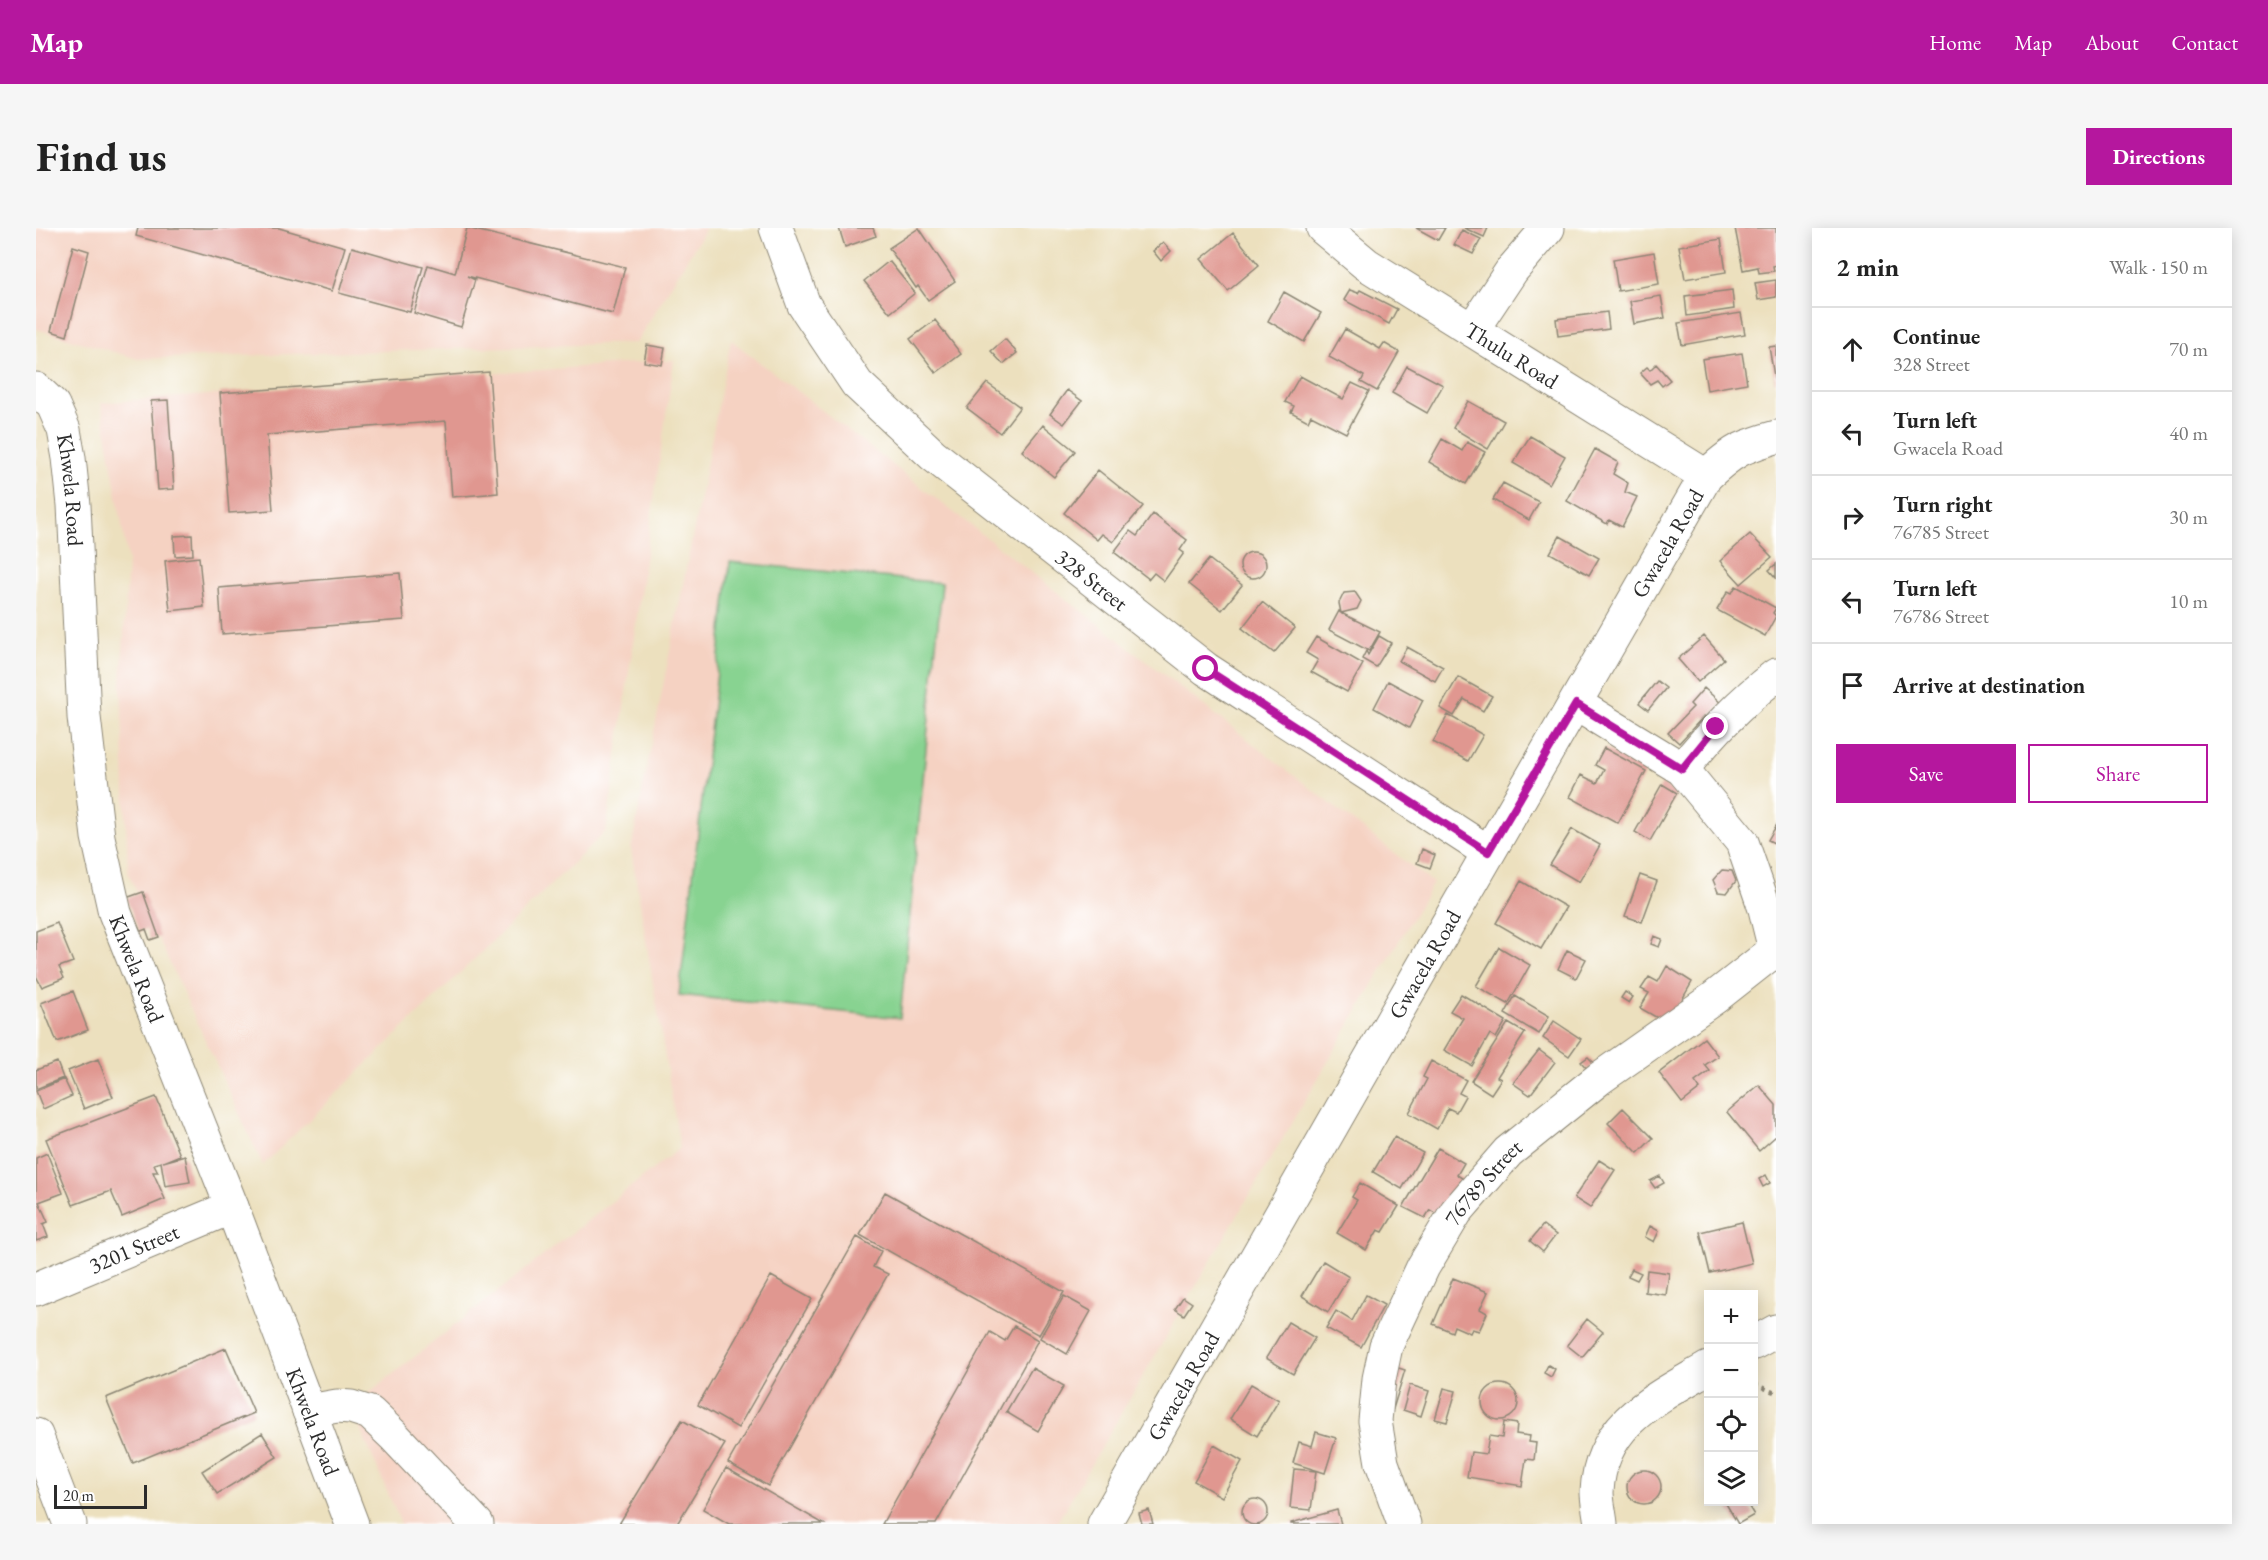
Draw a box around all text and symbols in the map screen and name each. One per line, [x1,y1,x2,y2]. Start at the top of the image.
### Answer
text: Map [30,24,83,60]
text: Home [1929,29,1981,56]
text: Map [2014,29,2052,56]
text: About [2085,29,2138,56]
text: Contact [2171,29,2238,56]
button: Directions [2086,128,2232,185]
text: Find us [36,129,167,184]
text: 2 min [1836,250,1899,284]
text: Walk · 150 m [2109,254,2208,280]
street label: Thulu Road [1459,315,1565,396]
text: Continue [1893,322,1980,351]
icon: ahead [1836,333,1869,366]
text: 70 m [2169,336,2208,362]
text: 328 Street [1893,351,1970,377]
text: Turn left [1893,406,1977,435]
icon: left [1836,417,1869,450]
text: 40 m [2169,420,2208,446]
street label: Khwela Road [50,431,90,548]
text: Gwacela Road [1893,435,2003,461]
street label: Gwacela Road [1625,483,1711,603]
text: Turn right [1893,490,1992,519]
icon: right [1836,501,1869,534]
text: 30 m [2169,504,2208,530]
text: 76785 Street [1893,519,1989,545]
street label: 328 Street [1049,542,1134,617]
text: Turn left [1893,574,1977,603]
icon: left [1836,585,1869,618]
text: 10 m [2169,588,2208,614]
text: 76786 Street [1893,603,1989,629]
route start [1192,655,1218,681]
icon: arrive [1836,669,1869,702]
text: Arrive at destination [1893,671,2085,700]
route end [1702,713,1728,739]
button: Save [1836,744,2016,803]
button: Share [2028,744,2208,803]
street label: Gwacela Road [1382,904,1468,1024]
street label: Khwela Road [102,911,171,1028]
street label: 76789 Street [1438,1132,1528,1230]
street label: 3201 Street [85,1217,183,1280]
map controls [1704,1290,1758,1506]
button: + [1704,1290,1758,1344]
street label: Gwacela Road [1141,1326,1226,1446]
button: − [1704,1344,1758,1398]
street label: Khwela Road [279,1363,347,1481]
button: locate [1704,1398,1758,1452]
button: layers [1704,1452,1758,1506]
scale bar [54,1482,147,1510]
text: 20 m [63,1485,94,1506]

